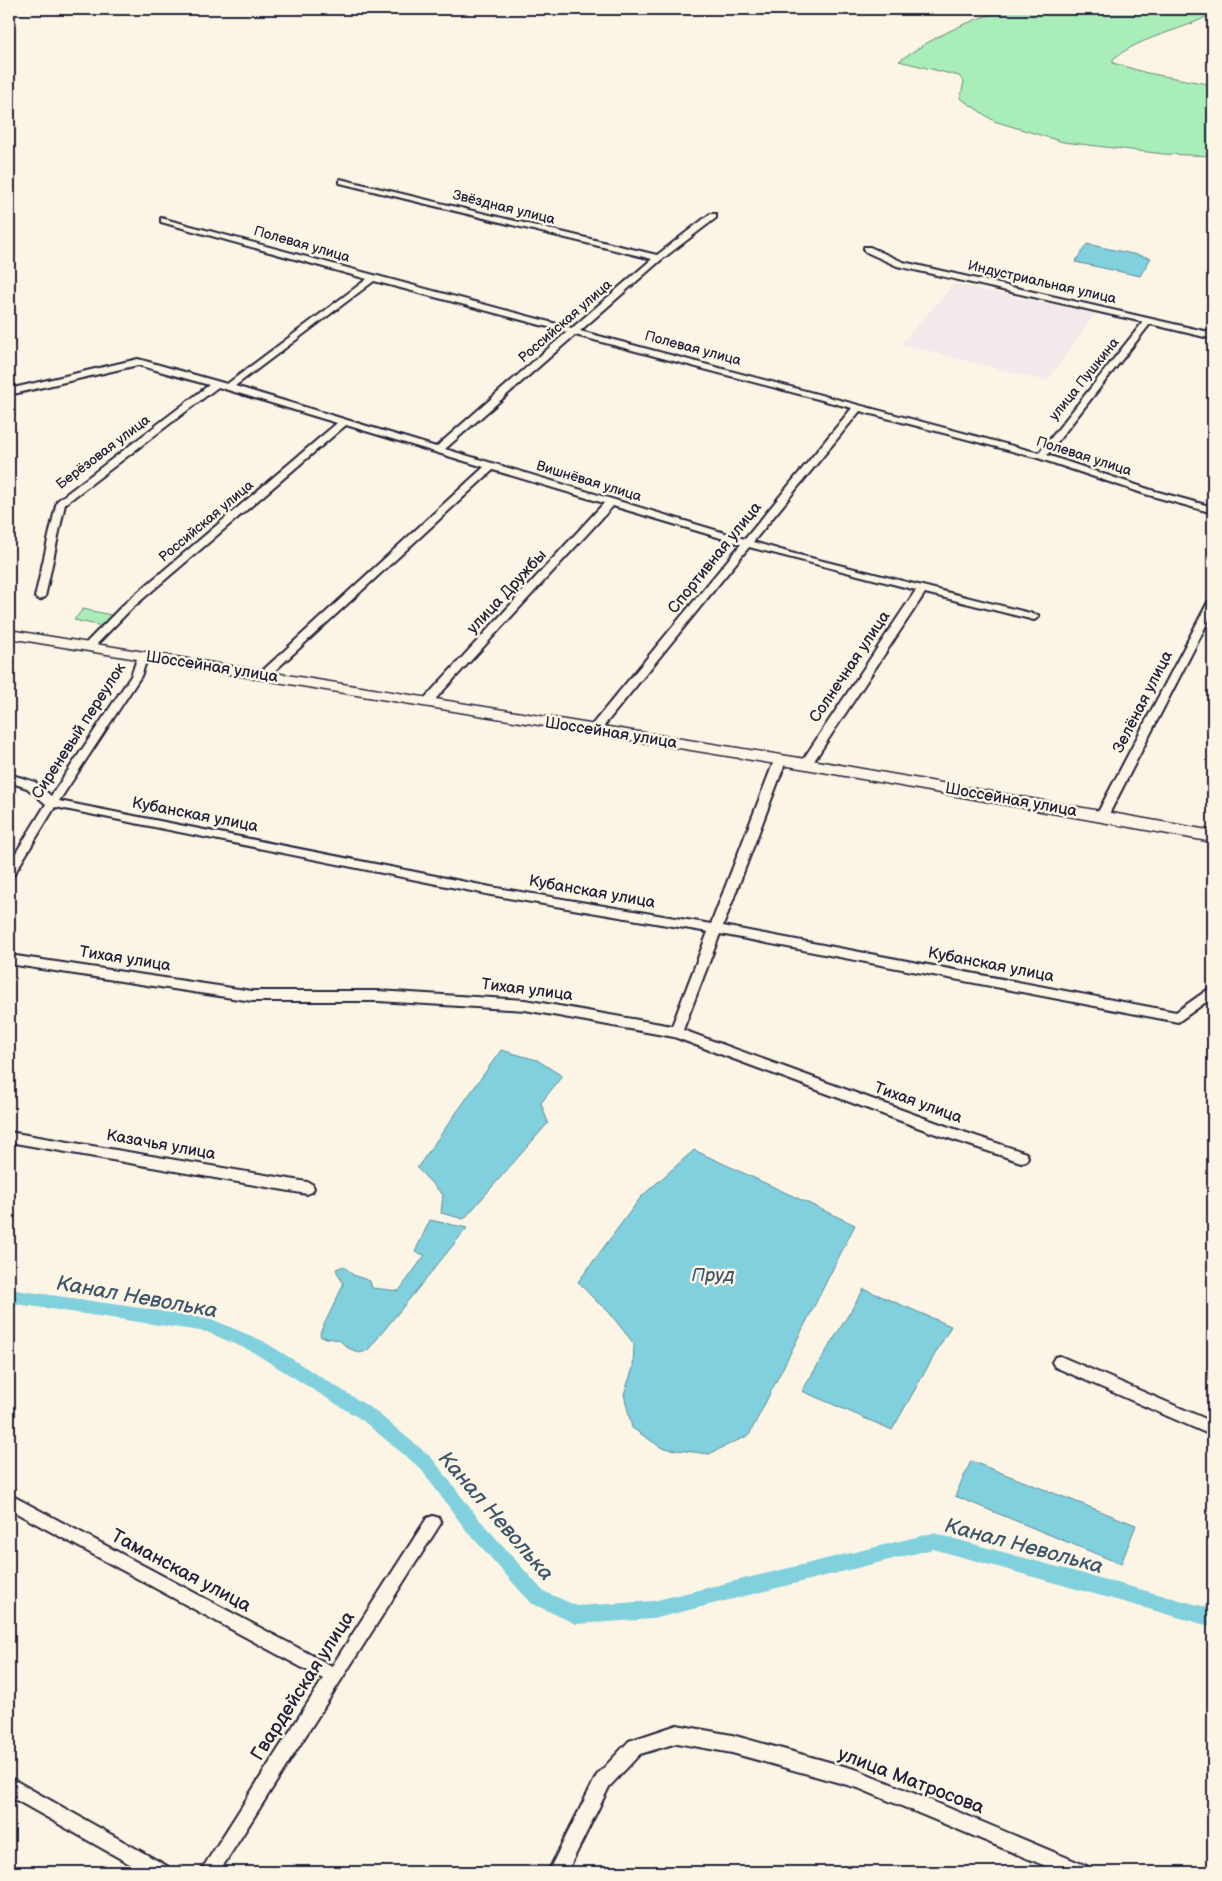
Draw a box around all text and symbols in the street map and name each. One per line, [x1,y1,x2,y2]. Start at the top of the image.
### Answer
street label: Звёздная улица [451,186,558,228]
street label: Полевая улица [252,222,353,266]
street label: Индустриальная улица [966,257,1119,308]
street label: Российская улица [515,275,616,366]
street label: Полевая улица [643,327,744,369]
street label: улица Пушкина [1045,334,1123,424]
street label: Берёзовая улица [53,411,154,493]
street label: Полевая улица [1034,433,1135,480]
street label: Вишнёвая улица [534,457,644,505]
street label: Российская улица [155,476,257,566]
street label: Спортивная улица [664,498,766,618]
street label: улица Дружбы [463,546,551,638]
street label: Солнечная улица [806,607,895,726]
street label: Шоссейная улица [145,647,280,687]
street label: Зелёная улица [1109,647,1177,756]
street label: Сиреневый переулок [28,659,130,803]
street label: Шоссейная улица [544,713,679,753]
street label: Шоссейная улица [944,779,1079,821]
street label: Кубанская улица [130,793,260,837]
street label: Кубанская улица [527,872,657,913]
street label: Тихая улица [78,942,173,976]
street label: Кубанская улица [926,943,1056,987]
street label: Тихая улица [480,975,574,1005]
street label: Тихая улица [871,1078,965,1128]
street label: Казачья улица [105,1126,218,1164]
water label: Пруд [692,1265,734,1286]
water label: Канал Неволька [55,1271,219,1323]
water label: Канал Неволька [433,1446,559,1586]
water label: Канал Неволька [942,1513,1106,1579]
street label: Таманская улица [107,1524,255,1618]
street label: Гвардейская улица [246,1607,360,1765]
street label: улица Матросова [835,1743,987,1819]

